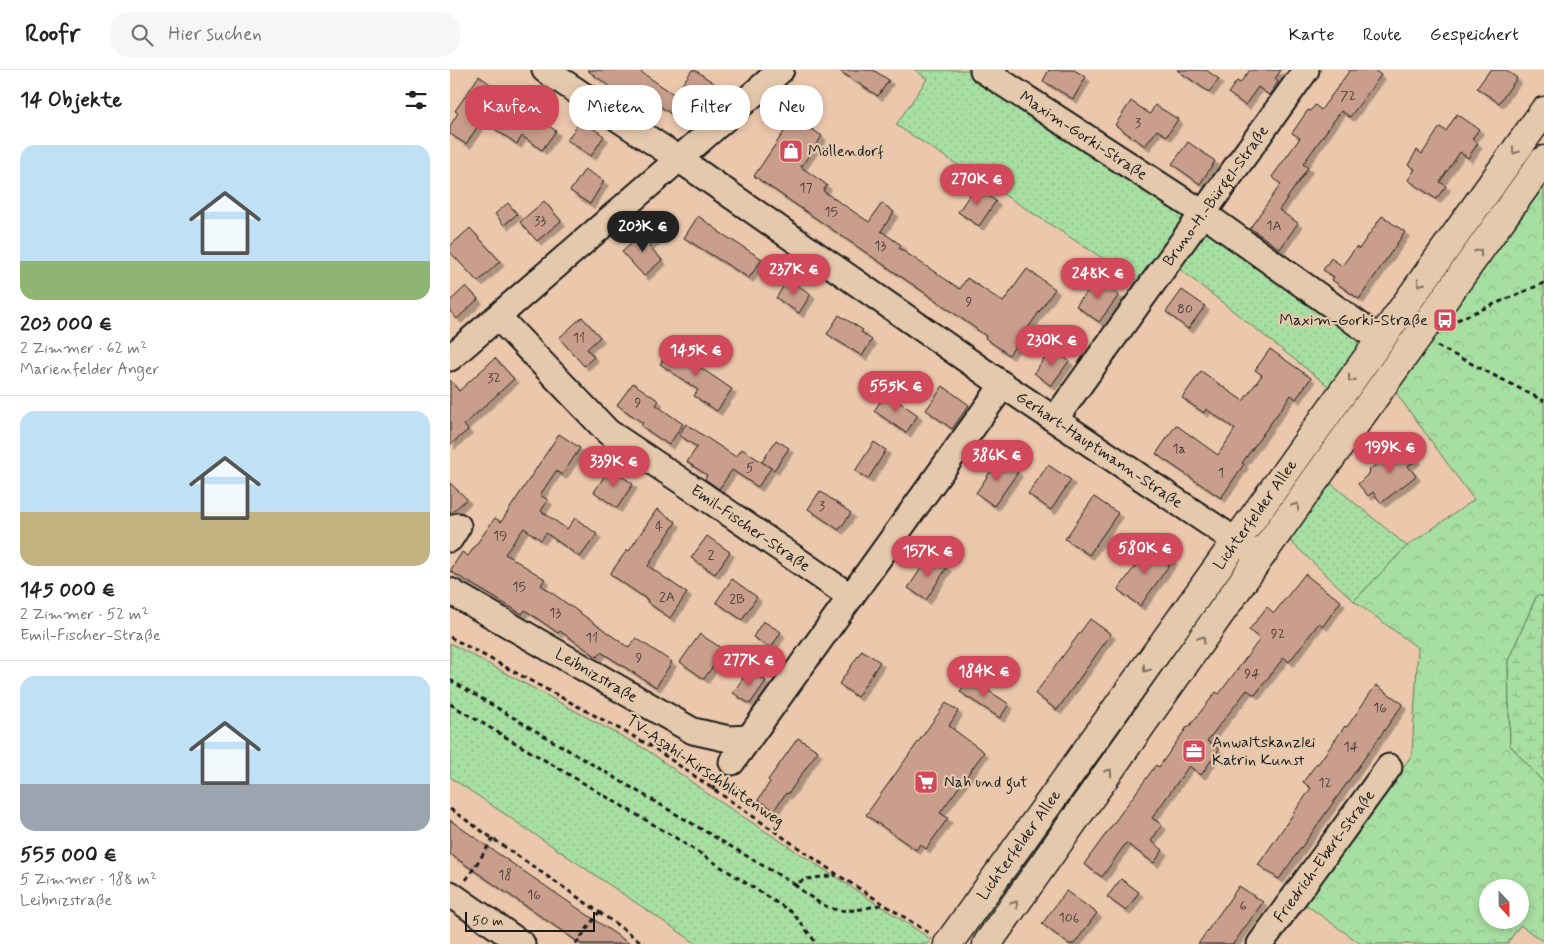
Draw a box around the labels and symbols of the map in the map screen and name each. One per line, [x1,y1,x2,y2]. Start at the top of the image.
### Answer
street label: Maxim-Gorki-Straße [1015,86,1152,185]
house number: 72 [1340,87,1356,105]
house number: 3 [1135,114,1141,132]
street label: Bruno-H.-Bürgel-Straße [1158,121,1273,270]
shop icon: Möllendorf [778,138,804,164]
place label: Möllendorf [808,141,884,162]
one-way arrow [1513,145,1521,154]
pin: 270K € [936,164,1018,206]
house number: 17 [799,179,813,197]
house number: 15 [824,203,838,221]
pin: 203K € [602,210,684,253]
house number: 33 [534,212,546,230]
house number: 1A [1266,217,1282,235]
house number: 13 [874,237,886,255]
one-way arrow [1473,248,1482,258]
pin: 237K € [753,254,835,296]
pin: 248K € [1057,258,1139,300]
one-way arrow [1417,277,1427,286]
house number: 9 [966,293,973,311]
house number: 80 [1177,300,1193,318]
bus stop icon: Maxim-Gorki-Straße [1432,307,1458,333]
place label: Maxim-Gorki-Straße [1279,310,1428,331]
pin: 230K € [1011,324,1093,367]
house number: 11 [573,329,585,347]
pin: 145K € [655,334,737,377]
house number: 32 [487,369,501,387]
pin: 555K € [855,370,937,413]
one-way arrow [1348,373,1357,383]
street label: Gerhart-Hauptmann-Straße [1012,386,1187,513]
house number: 9 [635,394,642,412]
pin: 199K € [1349,432,1431,474]
pin: 386K € [956,440,1038,482]
house number: 1a [1172,440,1186,458]
pin: 339K € [573,446,655,488]
street label: Lichterfelder Allee [1209,455,1302,574]
house number: 5 [746,459,754,477]
house number: 1 [1218,464,1224,482]
street label: Emil-Fischer-Straße [687,480,815,577]
house number: 3 [819,497,825,515]
one-way arrow [1291,503,1299,512]
house number: 4 [655,518,663,536]
house number: 19 [493,527,507,545]
pin: 580K € [1104,532,1186,575]
pin: 157K € [887,536,969,578]
house number: 2 [708,546,715,564]
house number: 15 [512,578,526,596]
house number: 2A [659,588,675,606]
house number: 2B [729,590,745,608]
house number: 13 [549,604,561,622]
house number: 92 [1271,625,1285,643]
house number: 11 [586,629,598,647]
one-way arrow [1196,635,1205,645]
street label: Leibnizstraße [551,643,642,708]
pin: 277K € [708,644,790,687]
house number: 9 [636,649,643,667]
pin: 184K € [943,656,1025,698]
one-way arrow [1143,663,1151,672]
house number: 94 [1244,665,1260,683]
house number: 16 [1373,699,1387,717]
street label: TV-Asahi-Kirschblütenweg [622,710,788,832]
place label: Anwaltskanzlei Katrin Kunst [1212,732,1315,771]
office icon: Anwaltskanzlei Katrin Kunst [1181,738,1207,764]
house number: 14 [1344,738,1359,756]
one-way arrow [1103,768,1112,777]
supermarket icon: Nah und gut [913,769,939,795]
place label: Nah und gut [944,772,1028,794]
house number: 12 [1318,774,1332,792]
street label: Lichterfelder Allee [972,785,1066,904]
street label: Friedrich-Ebert-Straße [1269,785,1380,926]
house number: 18 [498,866,512,884]
north arrow [1479,879,1529,929]
house number: 16 [527,886,541,904]
house number: 6 [1239,897,1247,915]
one-way arrow [1009,900,1018,910]
scale bar [465,909,595,932]
house number: 106 [1059,909,1079,927]

